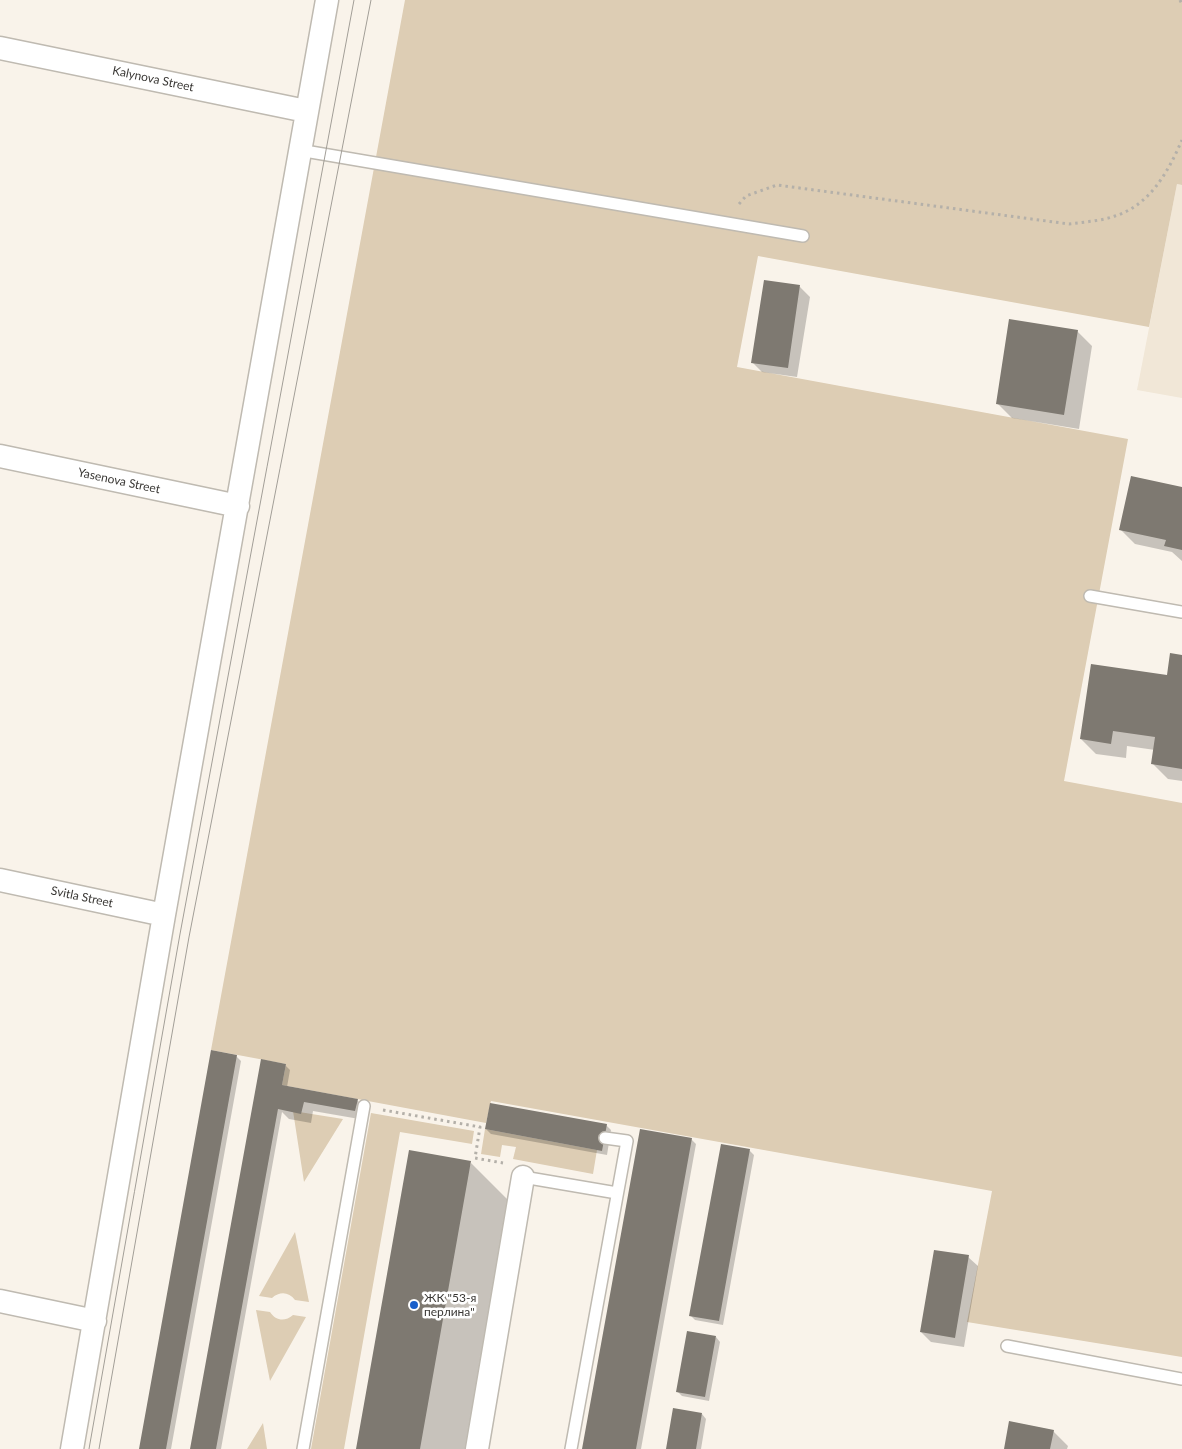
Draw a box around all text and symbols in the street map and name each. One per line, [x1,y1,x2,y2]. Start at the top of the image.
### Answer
street label: Kalynova Street [111,63,195,95]
street label: Yasenova Street [77,465,161,497]
street label: Svitla Street [50,883,114,911]
place label: ЖК "53-я перлина" [424,1291,476,1319]
marker: ЖК "53-я перлина" [408,1299,420,1311]

